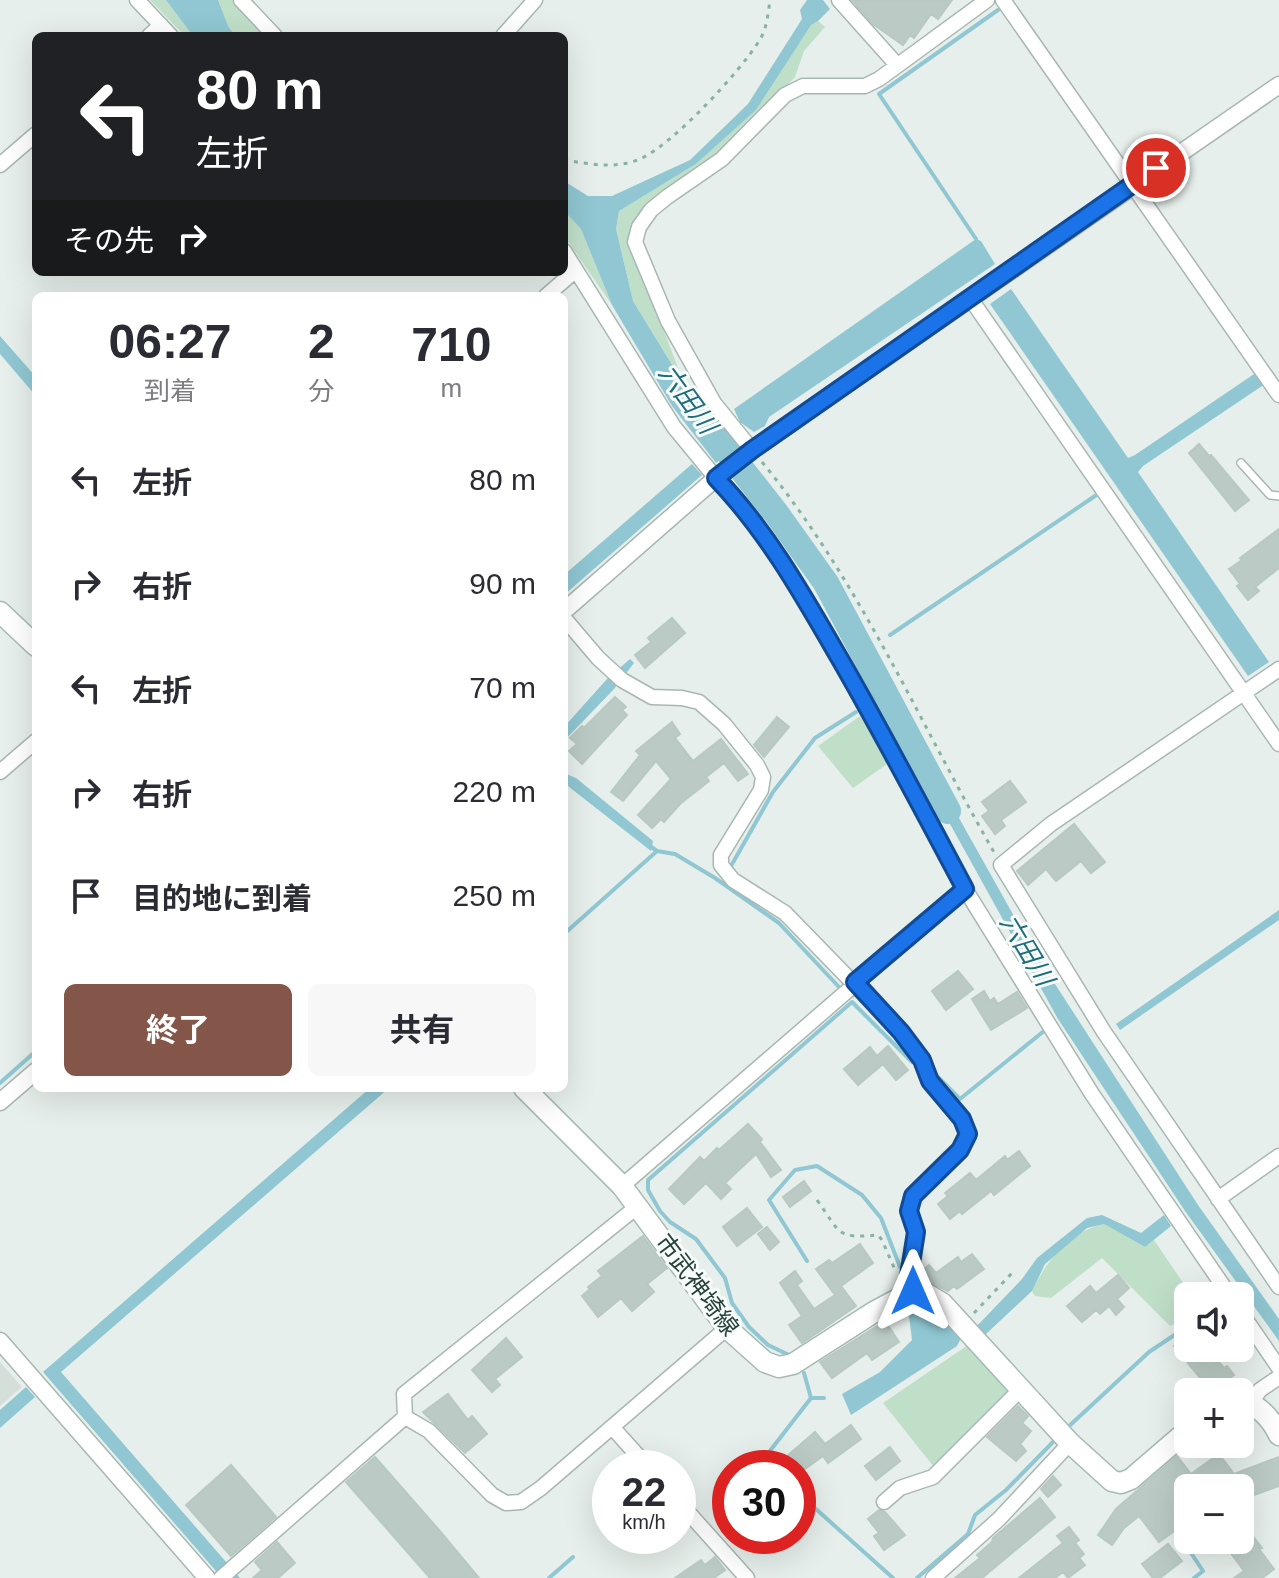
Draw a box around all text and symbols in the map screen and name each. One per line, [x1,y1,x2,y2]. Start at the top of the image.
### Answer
text: 80 m [196,58,324,121]
icon: left [64,64,168,168]
text: 左折 [196,133,268,174]
pin [1122,134,1190,202]
icon: arrive [1134,146,1178,190]
icon: right [170,216,214,260]
text: その先 [64,224,154,257]
text: 06:27 [109,315,231,368]
text: 2 [308,315,335,368]
text: 710 [411,318,491,371]
water label: 六田川 [653,359,725,442]
text: m [441,373,462,403]
text: 到着 [144,376,196,406]
text: 分 [308,376,334,406]
icon: left [64,458,108,502]
text: 80 m [469,463,536,496]
text: 左折 [132,466,192,499]
icon: right [64,562,108,606]
text: 90 m [469,567,536,600]
text: 右折 [132,570,192,603]
icon: left [64,666,108,710]
text: 70 m [469,671,536,704]
text: 左折 [132,674,192,707]
icon: right [64,770,108,814]
text: 220 m [453,775,536,808]
text: 右折 [132,778,192,811]
icon: arrive [64,874,108,918]
text: 250 m [453,879,536,912]
text: 目的地に到着 [132,882,312,915]
water label: 六田川 [994,909,1061,994]
button: 終了 [64,984,292,1076]
button: 共有 [308,984,536,1076]
street label: 市武神埼線 [651,1229,744,1341]
position arrow [871,1249,955,1333]
map controls [1174,1282,1254,1554]
button: sound [1174,1282,1254,1362]
button: + [1174,1378,1254,1458]
speed limit sign: 30 [712,1450,816,1554]
text: 22 [622,1470,666,1514]
button: − [1174,1474,1254,1554]
text: km/h [622,1511,666,1533]

